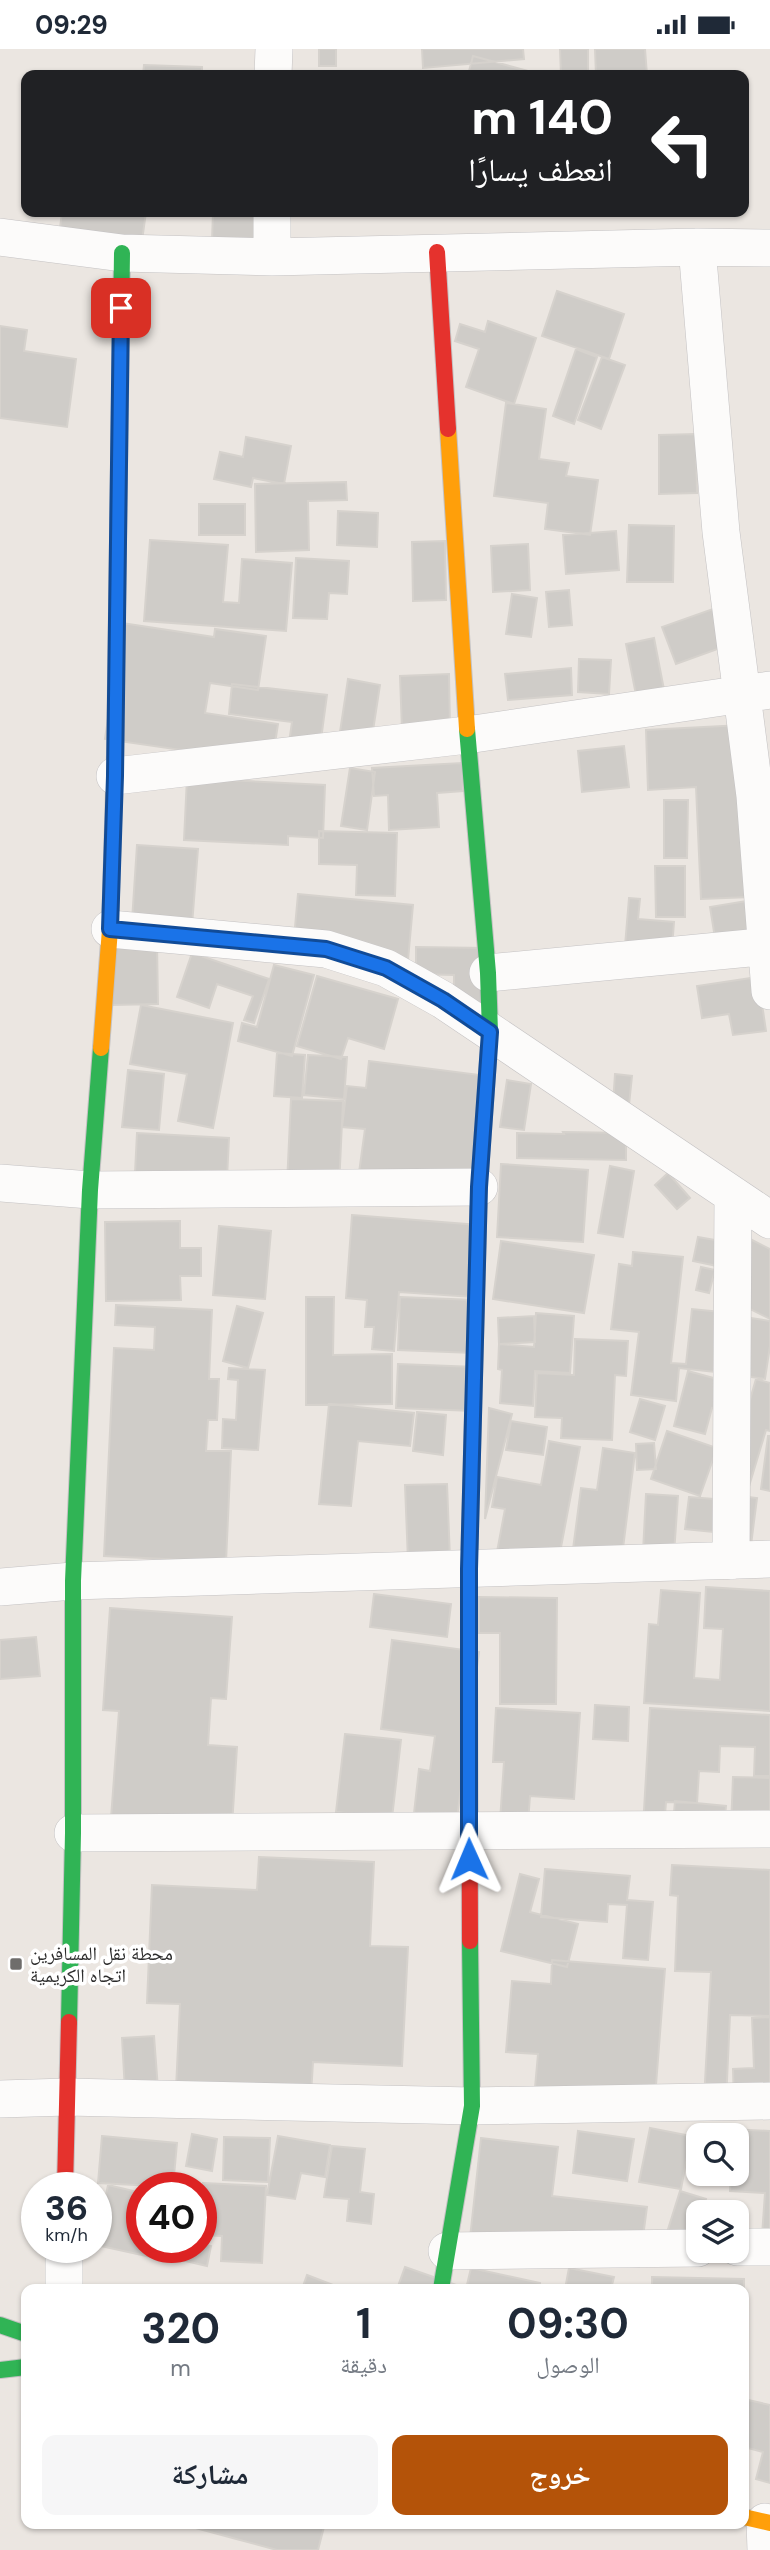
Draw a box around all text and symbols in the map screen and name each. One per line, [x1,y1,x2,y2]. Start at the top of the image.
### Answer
text: 09:29 [35,8,108,42]
text: 140 m [471,85,613,149]
icon: left [637,98,728,189]
text: انعطف يسارًا [468,149,613,191]
pin [91,278,151,338]
icon: arrive [102,289,140,327]
position arrow [432,1822,506,1896]
place label: محطة نقل المسافرين اتجاه الكريمية [30,1941,173,1988]
marker: محطة نقل المسافرين اتجاه الكريمية [8,1956,24,1972]
map controls [686,2123,749,2263]
button: search [686,2123,749,2186]
speed limit sign: 40 [126,2172,217,2263]
text: 36 [45,2185,88,2231]
button: layers [686,2200,749,2263]
text: km/h [45,2223,88,2247]
text: 1 [356,2296,371,2351]
text: 09:30 [507,2296,629,2351]
text: 320 [141,2301,220,2356]
text: دقيقة [340,2350,387,2380]
text: الوصول [536,2350,600,2380]
text: m [170,2353,191,2383]
button: مشاركة [42,2435,378,2515]
button: خروج [392,2435,728,2515]

